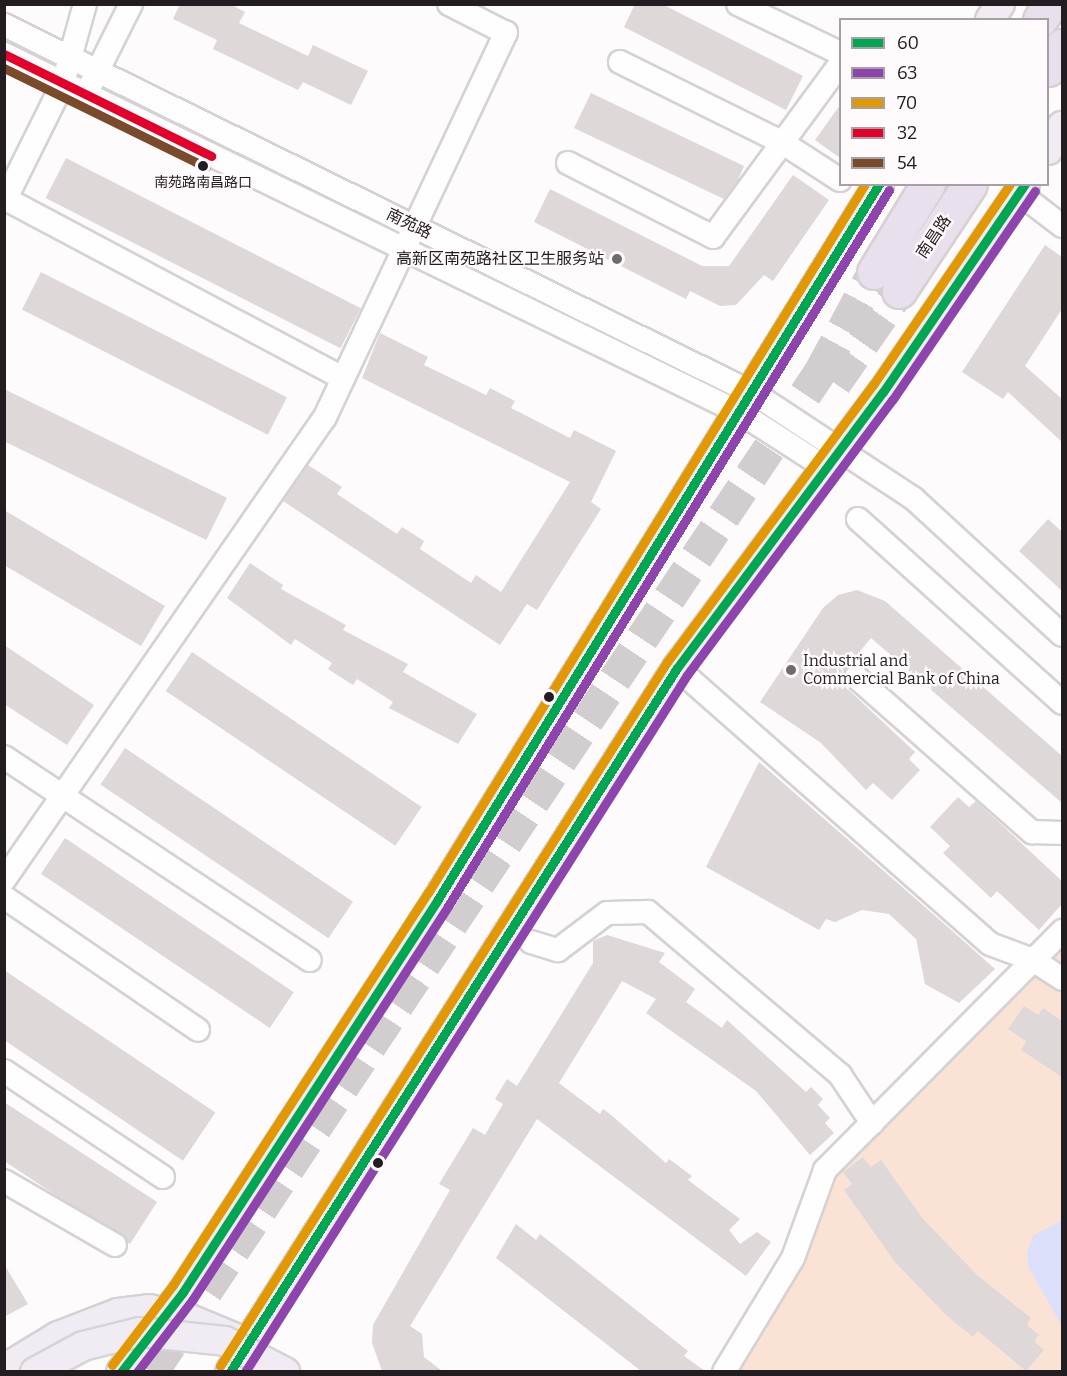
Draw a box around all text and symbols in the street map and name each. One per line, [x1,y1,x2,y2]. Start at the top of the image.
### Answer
legend [839,18,1049,186]
text: 60 [897,32,919,54]
text: 63 [897,62,918,84]
text: 70 [897,92,917,114]
text: 32 [897,122,917,144]
text: 54 [897,152,917,174]
marker: 南苑路南昌路口 [197,160,209,172]
place label: 南苑路南昌路口 [154,175,252,191]
street label: 南苑路 [383,205,435,243]
street label: 南昌路 [913,212,955,262]
place label: 高新区南苑路社区卫生服务站 [396,249,604,269]
marker: 高新区南苑路社区卫生服务站 [608,250,626,268]
place label: Industrial and Commercial Bank of China [803,651,1000,689]
marker: Industrial and Commercial Bank of China [784,663,798,677]
unlabelled marker [543,691,555,703]
unlabelled marker [372,1157,384,1169]

